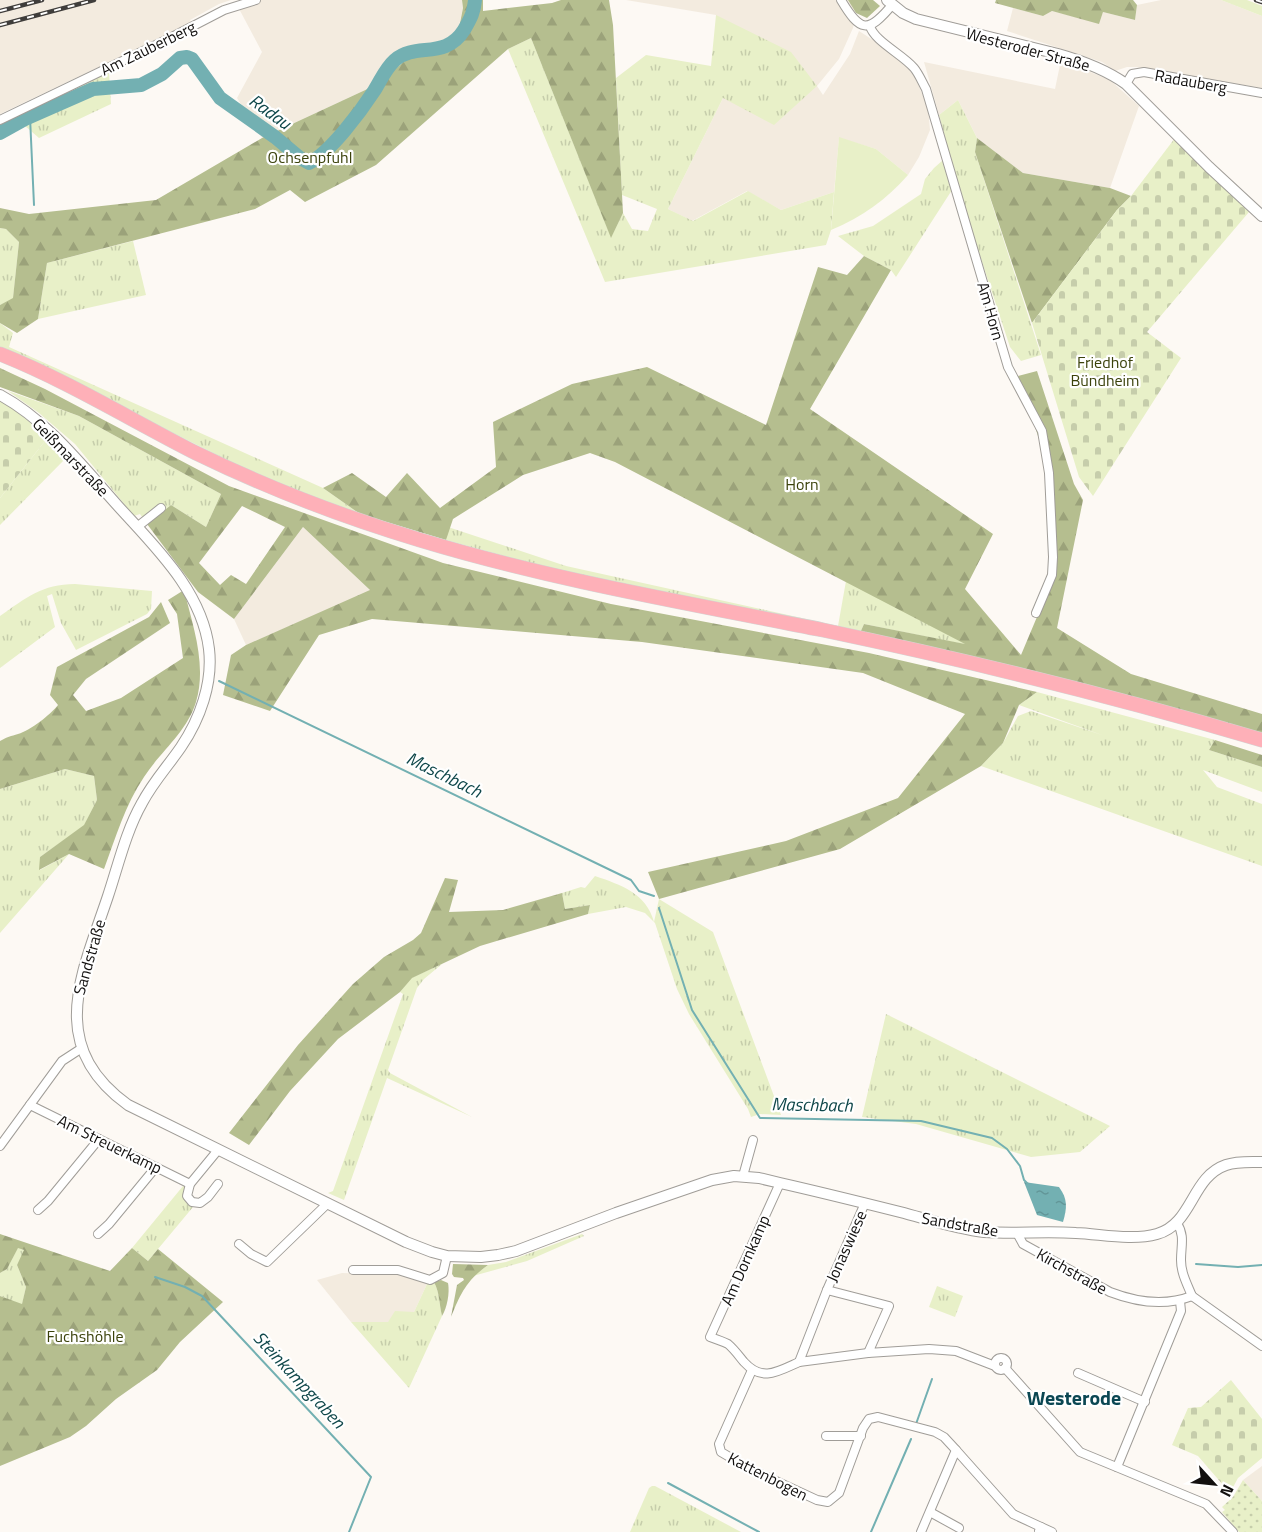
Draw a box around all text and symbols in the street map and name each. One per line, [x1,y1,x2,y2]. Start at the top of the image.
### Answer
street label: Am Zauberberg [96,14,200,82]
street label: Westeroder Straße [963,21,1093,77]
street label: Radauberg [1153,63,1229,99]
water label: Radau [244,87,298,137]
park label: Ochsenpfuhl [268,145,352,169]
street label: Am Horn [971,279,1011,343]
park label: Friedhof Bündheim [1071,350,1139,392]
street label: Geißmarstraße [27,412,115,502]
park label: Horn [785,472,819,496]
water label: Maschbach [402,745,488,805]
street label: Sandstraße [67,916,111,998]
water label: Maschbach [771,1090,854,1119]
street label: Am Streuerkamp [54,1108,166,1180]
street label: Sandstraße [920,1205,1000,1243]
street label: Jonaswiese [820,1206,872,1286]
street label: Am Dornkamp [714,1211,776,1309]
street label: Kirchstraße [1032,1242,1112,1300]
park label: Fuchshöhle [46,1324,124,1348]
water label: Steinkampgraben [247,1325,352,1435]
district label: Westerode [1027,1382,1121,1413]
street label: Kattenbogen [724,1446,812,1506]
north arrow [1184,1454,1244,1514]
text: N [1214,1480,1241,1501]

